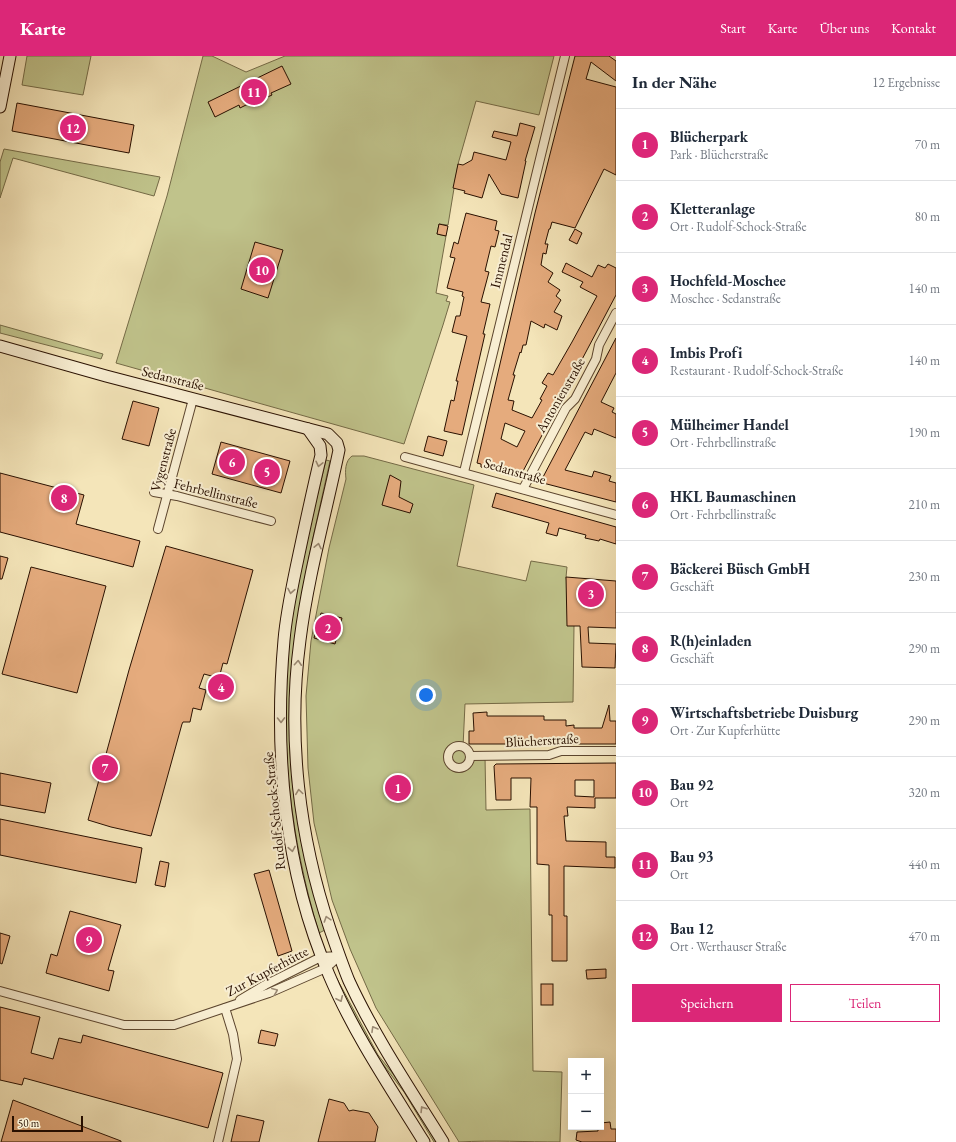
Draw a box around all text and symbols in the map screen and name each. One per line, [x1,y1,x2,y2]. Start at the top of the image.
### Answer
text: Karte [20,16,66,41]
text: Start [720,19,746,37]
text: Karte [768,19,797,37]
text: Über uns [819,19,869,37]
text: Kontakt [891,19,936,37]
text: In der Nähe [632,71,717,93]
text: 12 Ergebnisse [872,74,940,91]
pin: 11 [241,77,267,107]
pin: 12 [60,113,86,143]
text: Blücherpark [670,127,748,146]
text: 1 [642,136,648,153]
text: 70 m [915,136,940,153]
text: Park · Blücherstraße [670,146,768,163]
text: Kletteranlage [670,199,755,218]
text: 2 [642,208,648,225]
text: 80 m [915,208,940,225]
text: Ort · Rudolf-Schock-Straße [670,218,807,235]
street label: Immendal [486,231,517,290]
pin: 10 [249,255,275,285]
text: Hochfeld-Moschee [670,271,786,290]
text: 3 [642,280,648,297]
text: 140 m [909,280,940,297]
text: Moschee · Sedanstraße [670,290,781,307]
text: Imbis Profi [670,343,742,362]
text: 4 [642,352,648,369]
text: 140 m [909,352,940,369]
street label: Antonienstraße [531,354,589,437]
street label: Sedanstraße [140,362,207,395]
text: Restaurant · Rudolf-Schock-Straße [670,362,843,379]
text: Mülheimer Handel [670,415,789,434]
text: 5 [642,424,648,441]
text: 190 m [909,424,940,441]
street label: Vygenstraße [146,426,180,494]
text: Ort · Fehrbellinstraße [670,434,776,451]
pin: 6 [219,447,245,477]
street label: Sedanstraße [482,454,549,489]
pin: 5 [254,457,280,487]
one-way arrow [315,461,323,467]
street label: Fehrbellinstraße [172,474,260,512]
pin: 8 [51,483,77,513]
text: HKL Baumaschinen [670,487,796,506]
text: 6 [642,496,648,513]
text: 210 m [909,496,940,513]
text: Ort · Fehrbellinstraße [670,506,776,523]
one-way arrow [314,543,322,549]
text: Bäckerei Büsch GmbH [670,559,810,578]
text: 7 [642,568,648,585]
text: 230 m [909,568,940,585]
text: Geschäft [670,578,714,595]
pin: 3 [578,579,604,609]
one-way arrow [288,588,296,594]
pin: 2 [315,613,341,643]
text: R(h)einladen [670,631,752,650]
text: 8 [642,640,648,657]
text: 290 m [909,640,940,657]
text: Geschäft [670,650,714,667]
one-way arrow [293,660,302,666]
pin: 4 [208,672,234,702]
your location [416,685,436,705]
text: Wirtschaftsbetriebe Duisburg [670,703,858,722]
text: 9 [642,712,648,729]
text: 290 m [909,712,940,729]
one-way arrow [277,717,285,723]
text: Ort · Zur Kupferhütte [670,722,780,739]
street label: Blücherstraße [505,729,580,751]
street label: Rudolf-Schock-Straße [259,750,289,871]
pin: 7 [92,753,118,783]
pin: 1 [385,773,411,803]
text: Bau 92 [670,775,714,794]
text: 10 [638,784,652,801]
text: 320 m [909,784,940,801]
one-way arrow [295,789,304,795]
text: Ort [670,794,688,811]
one-way arrow [287,846,295,852]
text: Bau 93 [670,847,714,866]
text: 11 [638,856,652,873]
text: 440 m [909,856,940,873]
text: Ort [670,866,688,883]
one-way arrow [323,916,332,923]
text: Bau 12 [670,919,714,938]
pin: 9 [76,925,102,955]
text: 12 [638,928,652,945]
text: 470 m [909,928,940,945]
text: Ort · Werthauser Straße [670,938,786,955]
street label: Zur Kupferhütte [223,942,312,1000]
button: Speichern [632,984,782,1022]
button: Teilen [790,984,940,1022]
one-way arrow [272,987,279,995]
one-way arrow [335,994,343,1002]
one-way arrow [372,1026,379,1033]
map controls [568,1058,604,1130]
button: + [568,1058,604,1094]
button: − [568,1094,604,1130]
one-way arrow [420,1106,427,1113]
scale bar [12,1114,83,1133]
text: 50 m [18,1116,39,1130]

